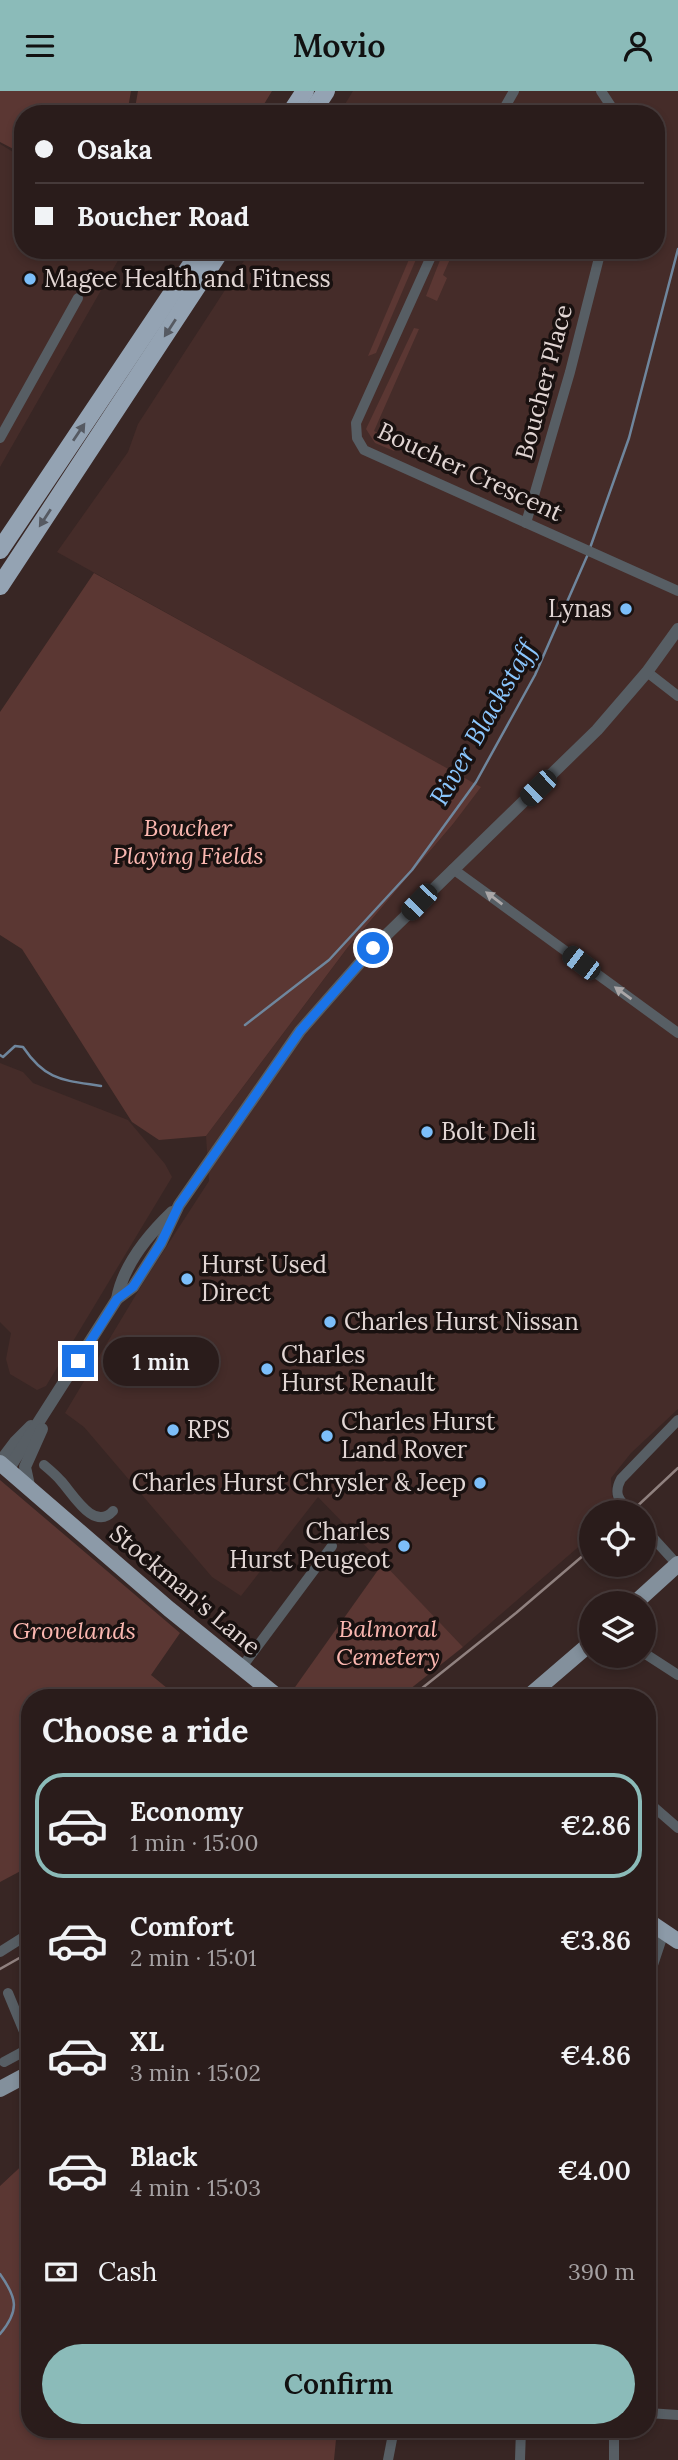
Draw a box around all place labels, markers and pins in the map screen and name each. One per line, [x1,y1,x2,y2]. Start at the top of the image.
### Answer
place label: Magee Health and Fitness [44,263,331,294]
marker: Magee Health and Fitness [22,271,38,287]
place label: Lynas [548,593,612,624]
marker: Lynas [618,601,634,617]
place label: Bolt Deli [441,1116,536,1147]
marker: Bolt Deli [419,1124,435,1140]
place label: Hurst Used Direct [201,1249,327,1308]
marker: Hurst Used Direct [179,1271,195,1287]
place label: Charles Hurst Nissan [344,1306,579,1337]
marker: Charles Hurst Nissan [322,1314,338,1330]
place label: Charles Hurst Renault [281,1339,436,1398]
marker: Charles Hurst Renault [259,1361,275,1377]
place label: Charles Hurst Land Rover [341,1406,496,1465]
place label: RPS [187,1414,230,1445]
marker: RPS [165,1422,181,1438]
marker: Charles Hurst Land Rover [319,1428,335,1444]
place label: Charles Hurst Chrysler & Jeep [132,1467,466,1498]
marker: Charles Hurst Chrysler & Jeep [472,1475,488,1491]
place label: Charles Hurst Peugeot [229,1516,391,1575]
marker: Charles Hurst Peugeot [396,1538,412,1554]

